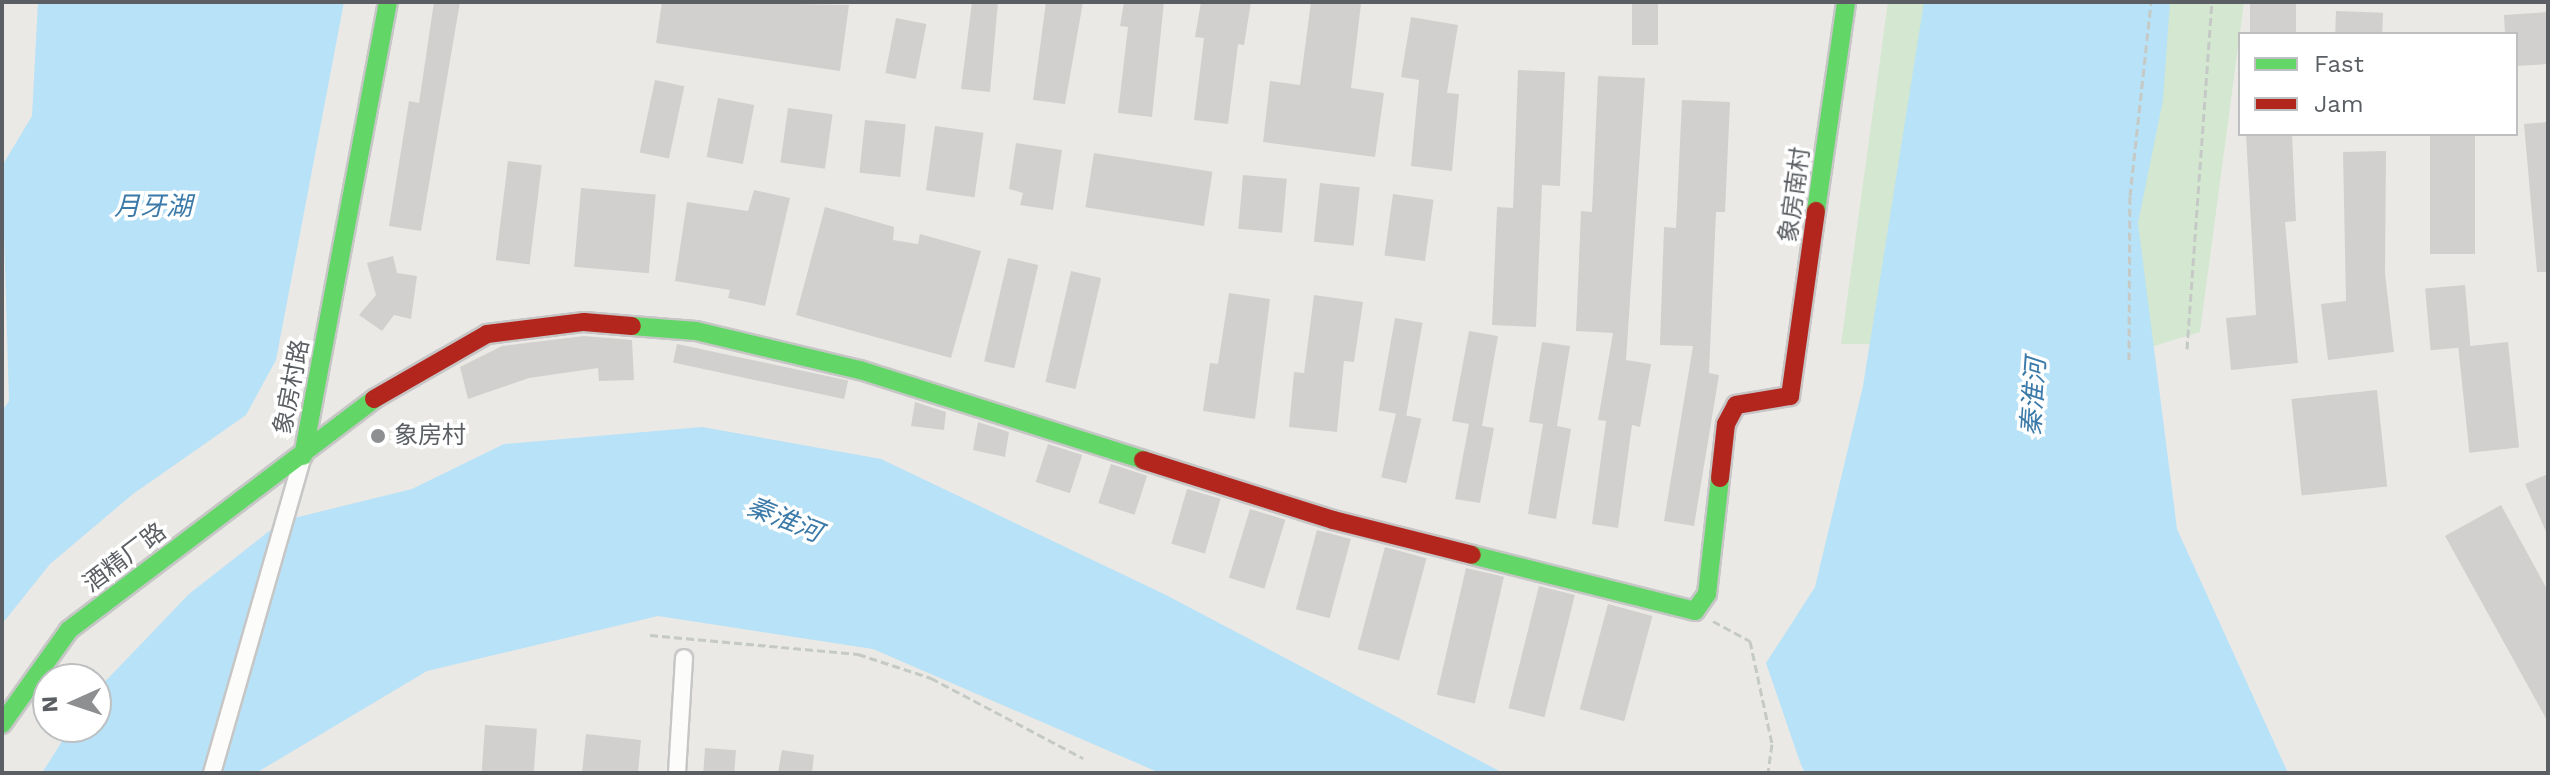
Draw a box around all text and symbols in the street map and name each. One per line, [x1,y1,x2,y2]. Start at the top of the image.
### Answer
legend [2238,32,2518,136]
text: Fast [2314,50,2364,78]
text: Jam [2314,90,2364,118]
street label: 象房南村 [1774,145,1816,245]
water label: 月牙湖 [114,191,192,223]
street label: 象房村路 [269,337,315,437]
water label: 秦淮河 [2016,357,2052,437]
place label: 象房村 [394,422,466,450]
marker: 象房村 [369,427,387,445]
water label: 秦淮河 [742,491,826,549]
street label: 酒精厂路 [78,518,172,598]
north arrow [32,663,112,743]
text: N [37,695,62,713]

